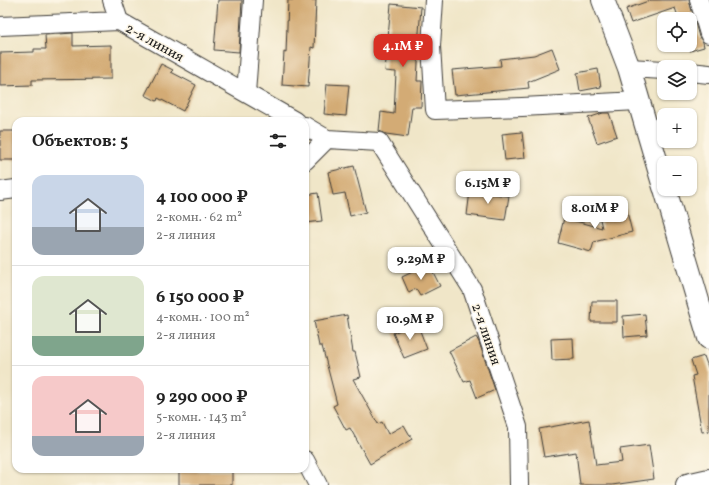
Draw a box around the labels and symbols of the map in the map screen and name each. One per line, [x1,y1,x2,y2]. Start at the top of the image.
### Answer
street label: 2-я линия [122,19,187,67]
pin: 4.1M ₽ [370,34,436,68]
pin: 6.15M ₽ [451,171,525,205]
pin: 8.01M ₽ [558,196,632,230]
pin: 9.29M ₽ [384,247,458,281]
street label: 2-я линия [466,301,505,368]
pin: 10.9M ₽ [373,307,447,341]

